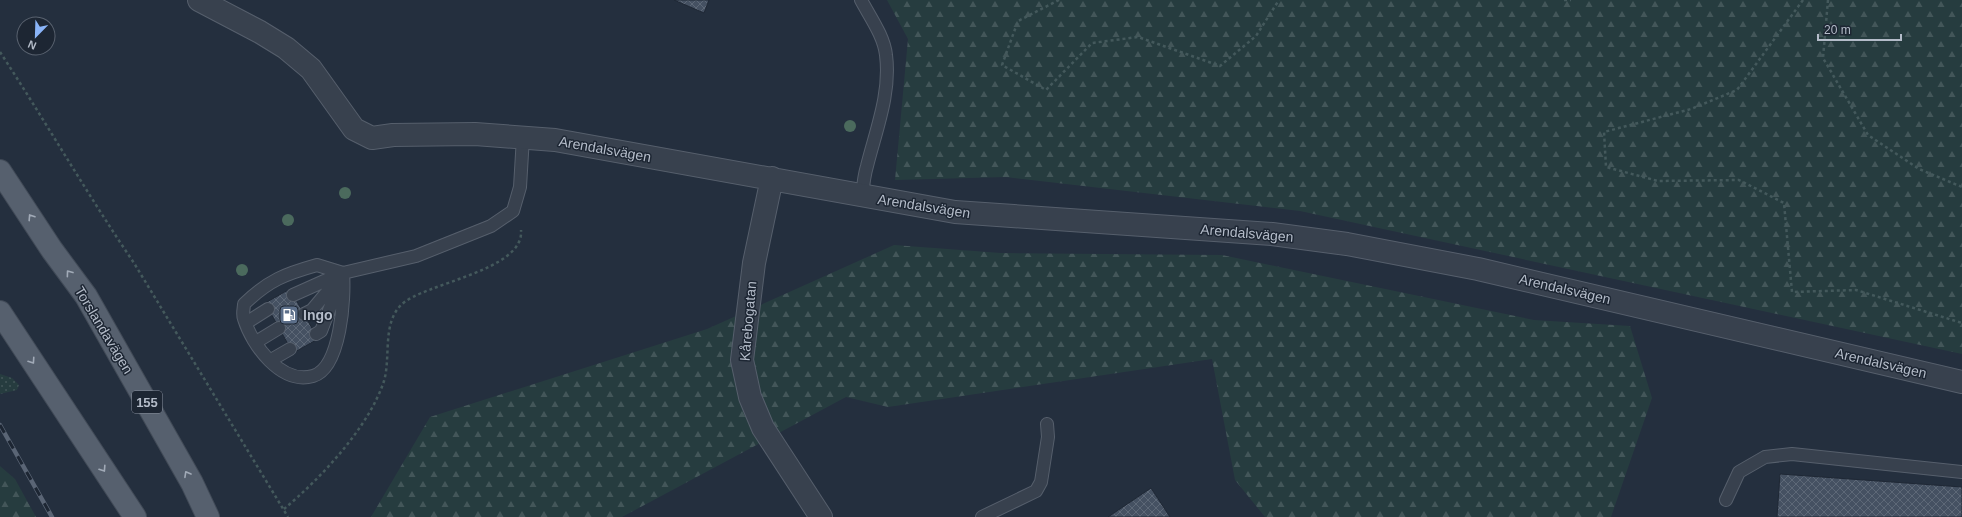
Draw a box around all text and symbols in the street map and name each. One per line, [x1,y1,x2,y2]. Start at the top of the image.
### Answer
north arrow [16,16,56,56]
scale bar [1818,16,1901,42]
text: 20 m [1824,23,1851,37]
text: N [26,38,38,52]
street label: Arendalsvägen [558,133,652,165]
street label: Arendalsvägen [877,191,971,221]
one-way arrow [28,214,35,221]
street label: Arendalsvägen [1200,221,1294,245]
one-way arrow [67,270,74,277]
street label: Arendalsvägen [1518,271,1612,307]
street label: Kårebogatan [737,280,759,362]
street label: Torslandavägen [72,284,136,376]
fuel station icon: Ingo [278,304,300,326]
place label: Ingo [303,307,333,323]
street label: Arendalsvägen [1834,345,1928,381]
one-way arrow [27,356,34,363]
road number: 155 [132,391,162,413]
one-way arrow [98,465,106,472]
one-way arrow [185,471,192,478]

